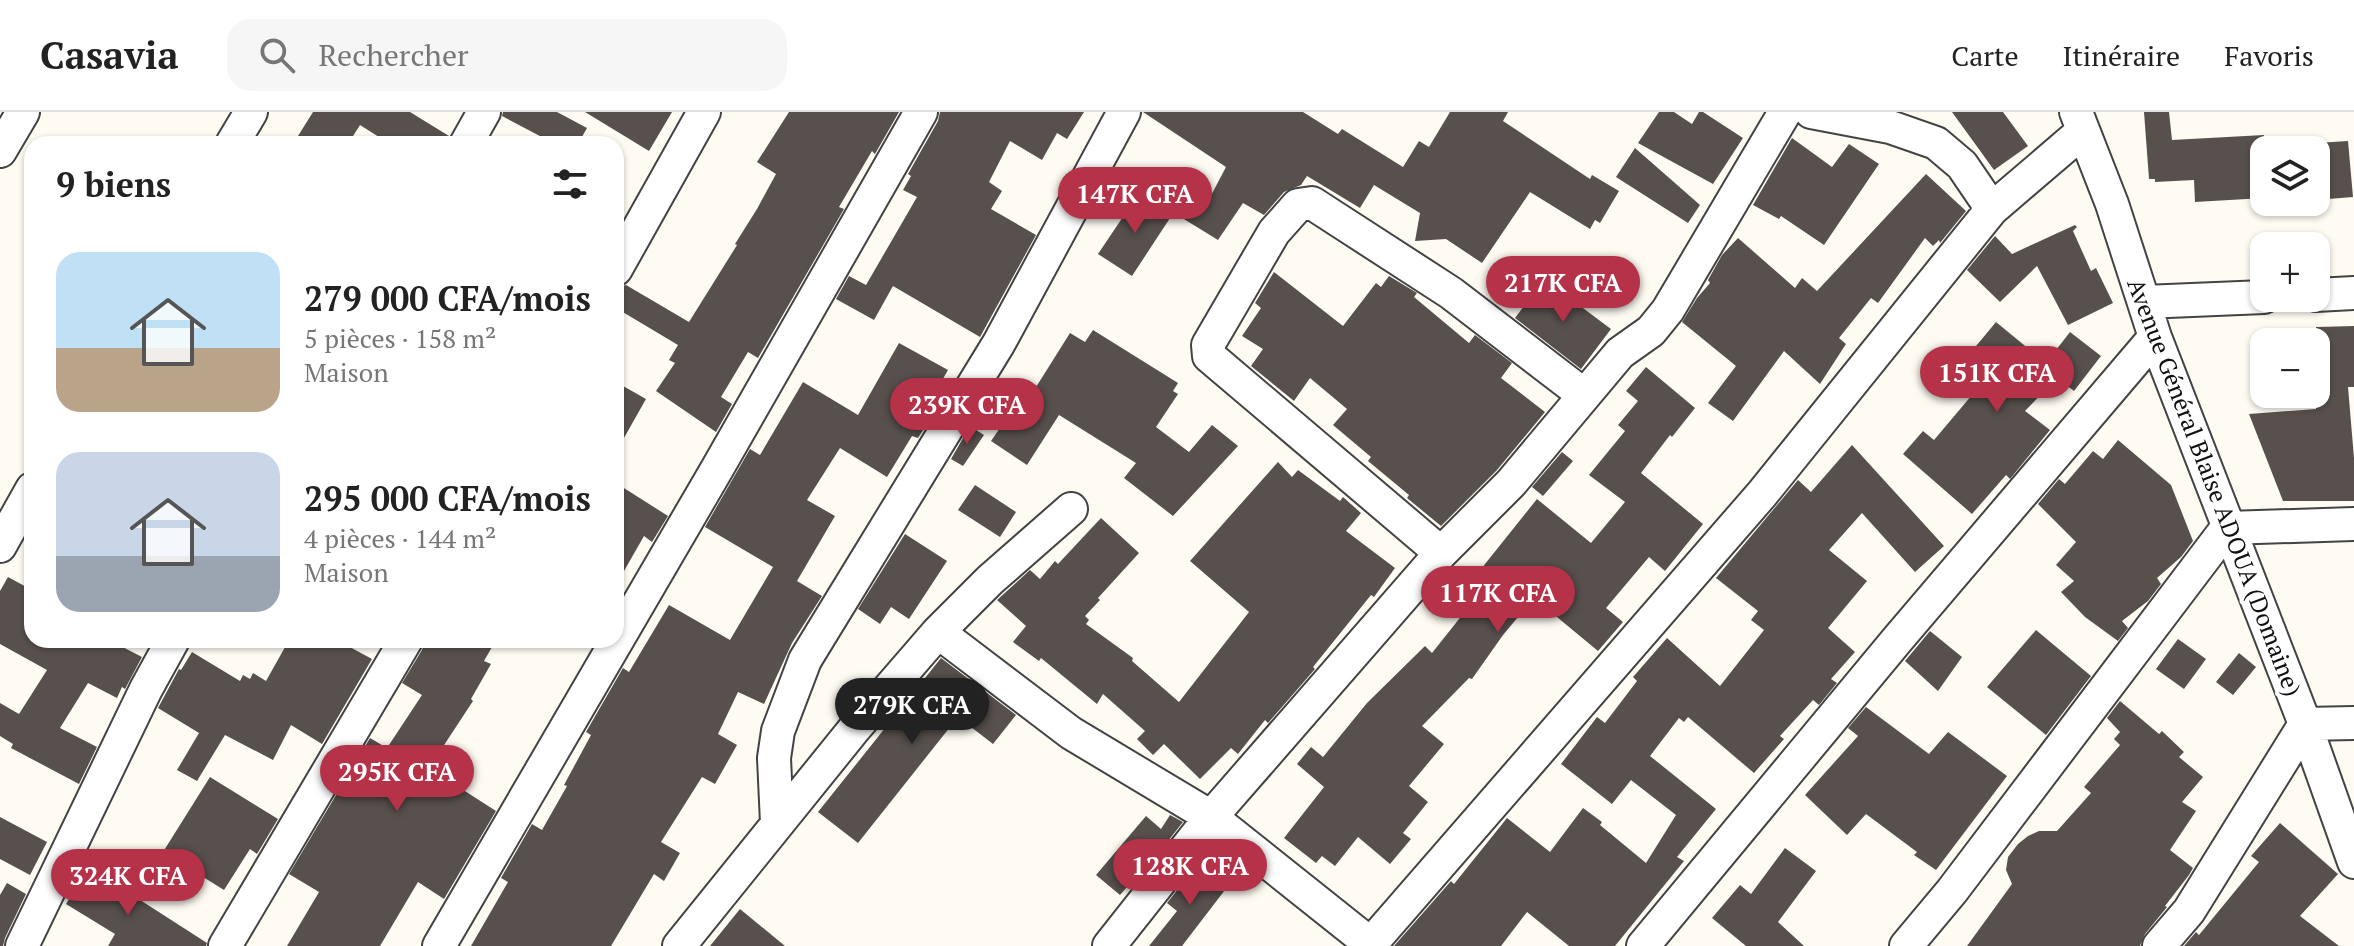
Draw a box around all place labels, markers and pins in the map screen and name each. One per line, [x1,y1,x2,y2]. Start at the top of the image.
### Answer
pin: 147K CFA [1052,167,1218,235]
pin: 217K CFA [1480,256,1646,324]
pin: 151K CFA [1914,346,2080,414]
pin: 239K CFA [884,378,1050,446]
pin: 117K CFA [1415,566,1581,634]
pin: 279K CFA [829,678,995,746]
pin: 295K CFA [314,745,480,813]
pin: 128K CFA [1107,839,1273,907]
pin: 324K CFA [45,849,211,917]

